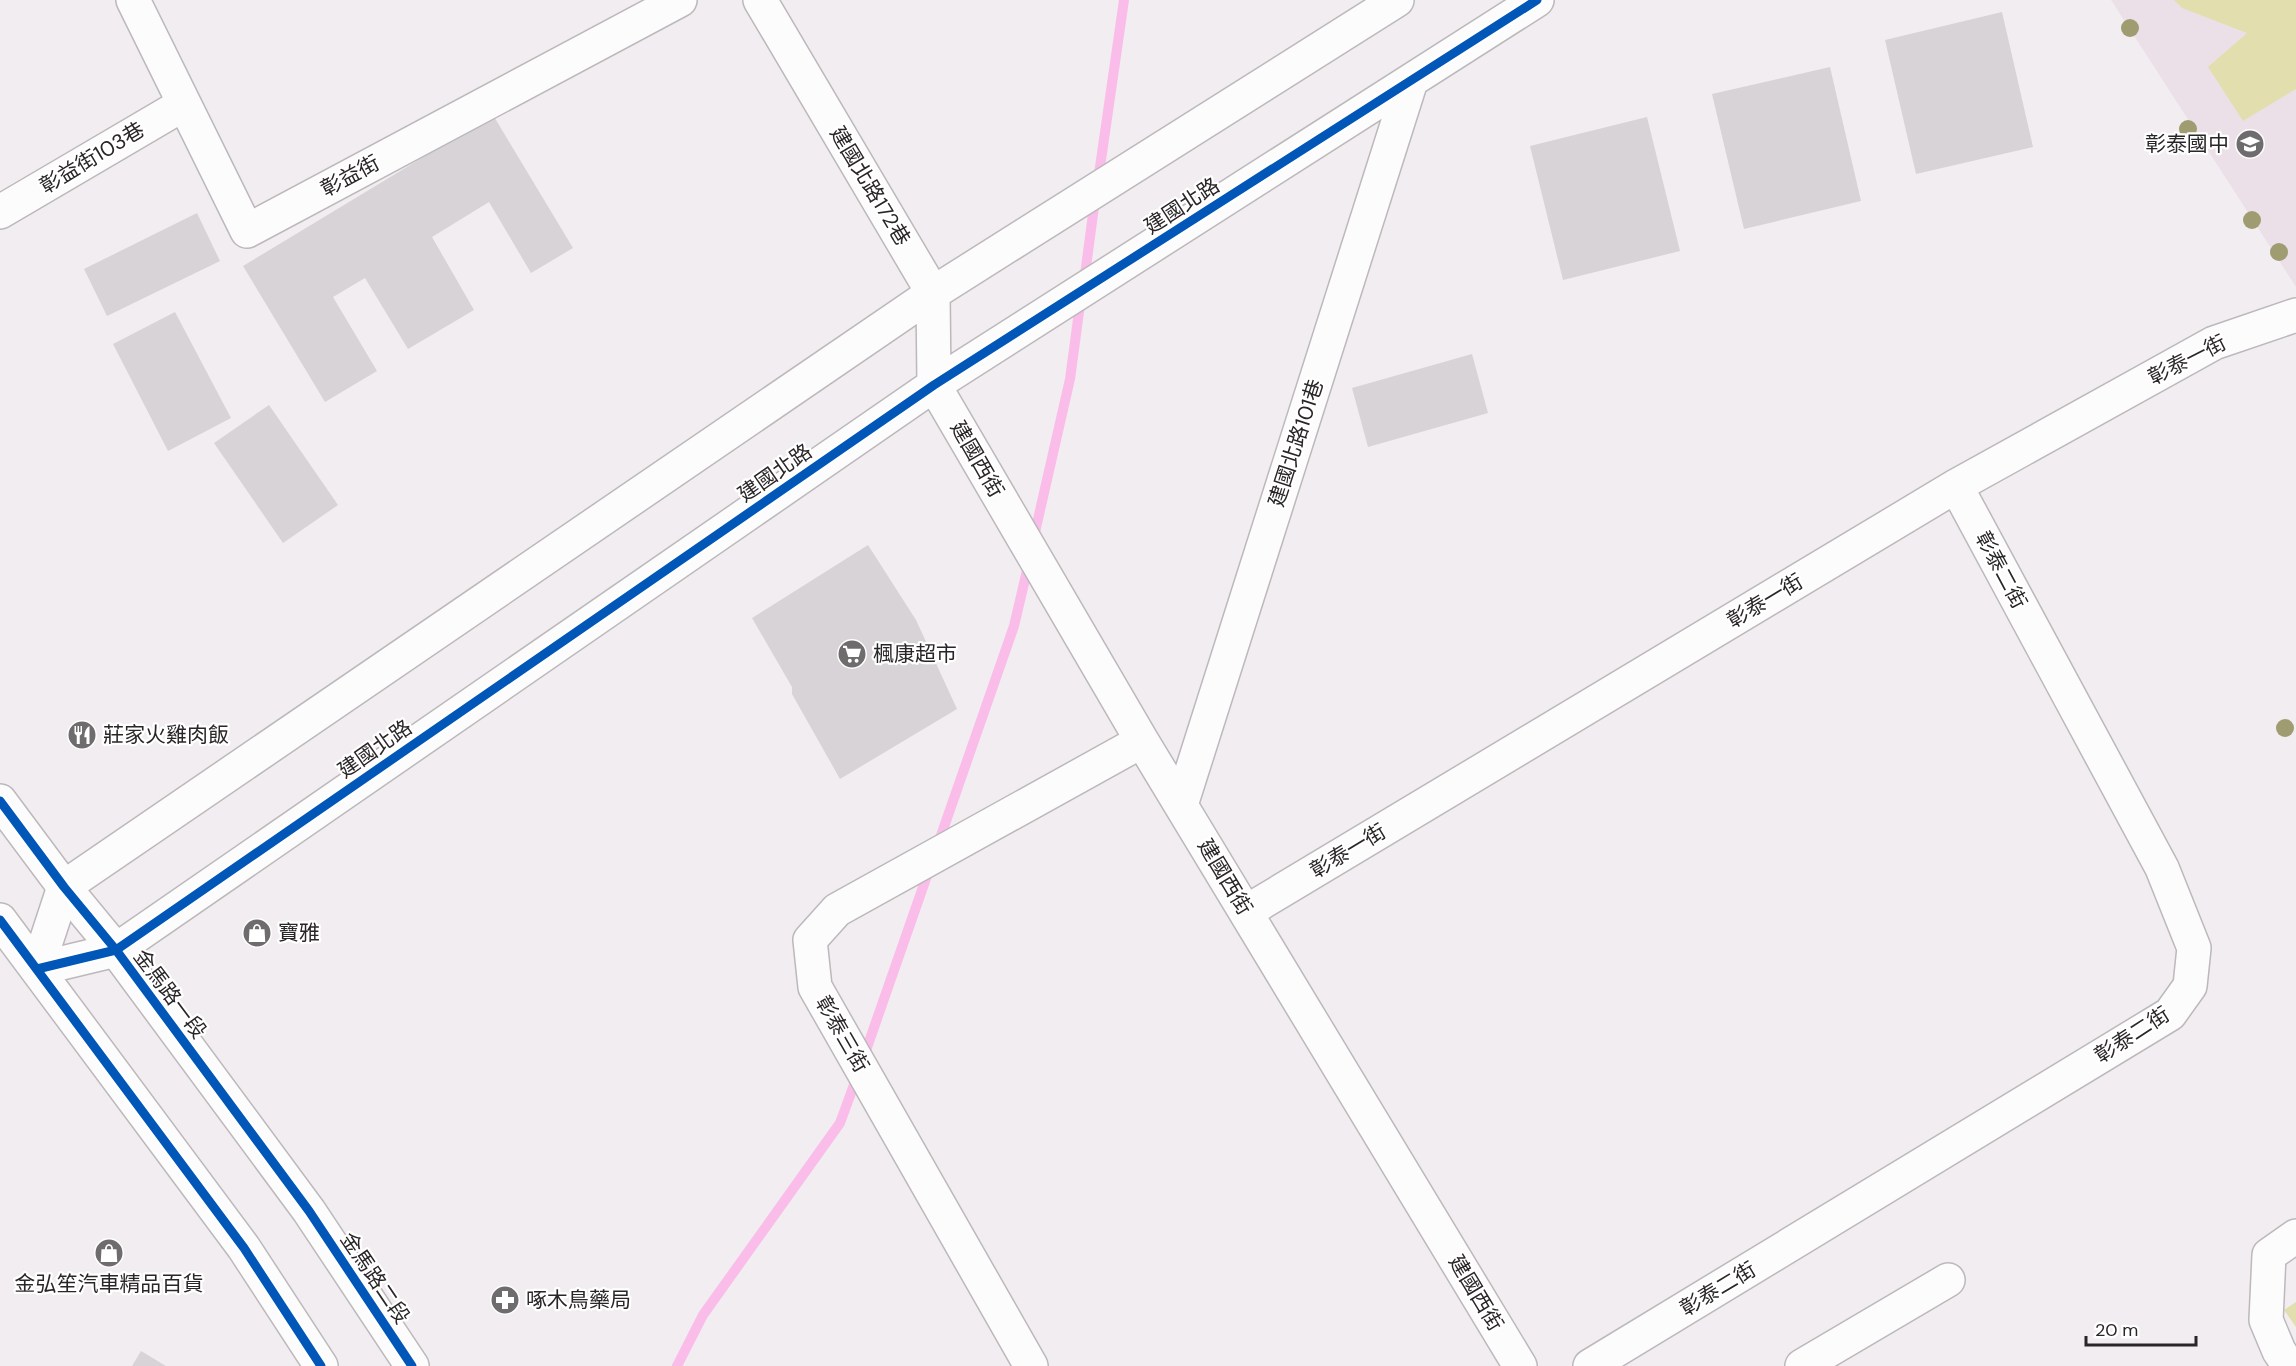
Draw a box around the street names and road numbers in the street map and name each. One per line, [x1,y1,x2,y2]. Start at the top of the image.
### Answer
street label: 彰益街103巷 [35,116,149,200]
street label: 建國北路172巷 [823,121,917,251]
street label: 彰益街 [316,149,384,203]
street label: 建國北路 [1139,171,1225,241]
street label: 彰泰一街 [2143,328,2231,392]
street label: 建國北路101巷 [1262,376,1330,510]
street label: 建國西街 [944,416,1010,502]
street label: 建國北路 [733,437,817,509]
street label: 彰泰二街 [1969,526,2033,614]
street label: 彰泰一街 [1722,567,1808,635]
street label: 建國北路 [333,713,417,785]
street label: 彰泰一街 [1305,817,1391,885]
street label: 建國西街 [1191,834,1259,920]
street label: 金馬路一段 [127,944,213,1044]
street label: 彰泰三街 [809,991,875,1077]
street label: 彰泰二街 [2089,1000,2175,1070]
street label: 金馬路二段 [334,1227,416,1329]
street label: 建國西街 [1442,1250,1510,1336]
street label: 彰泰二街 [1675,1255,1761,1323]

